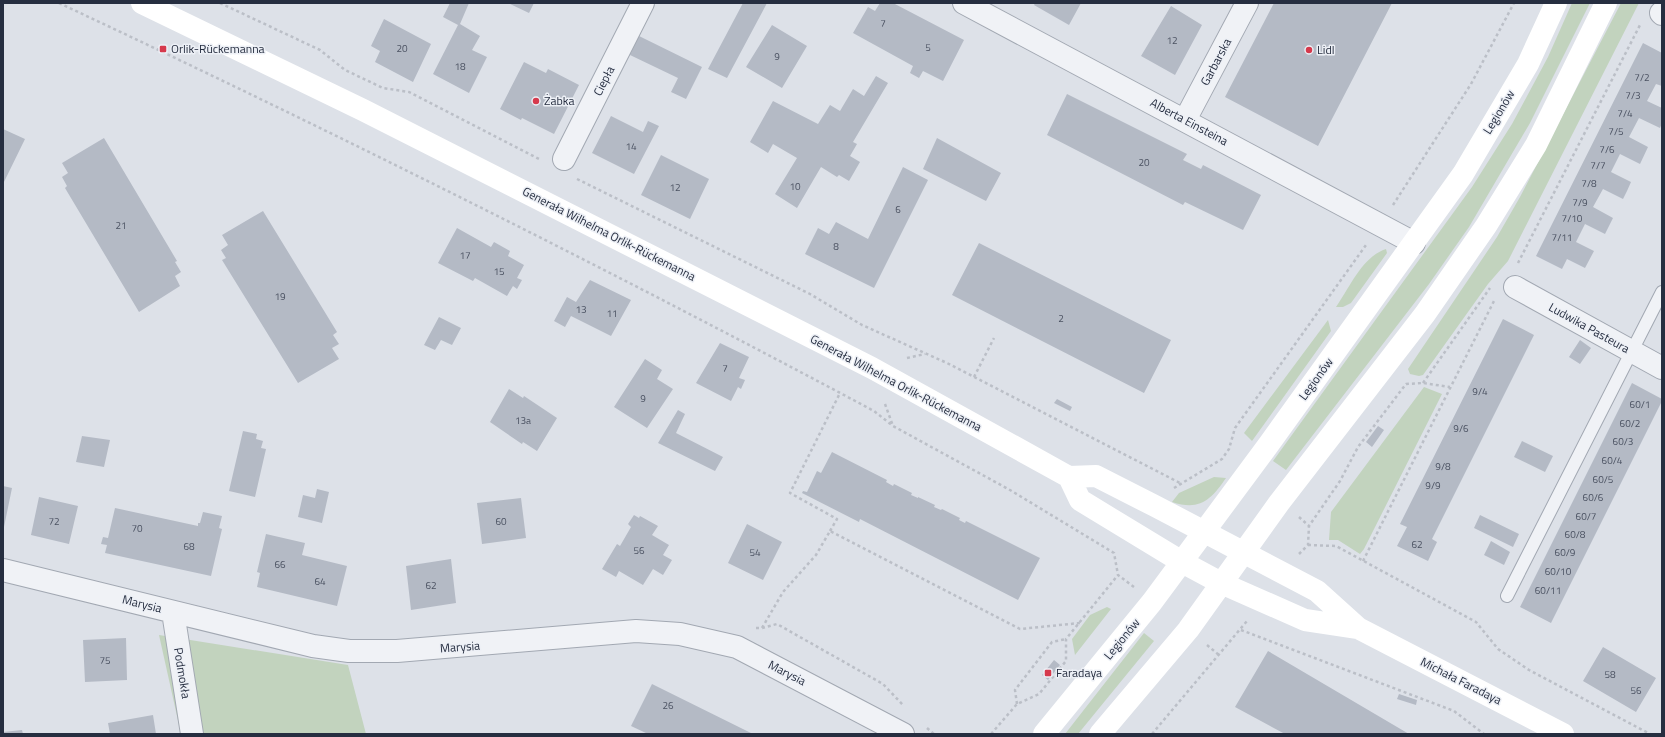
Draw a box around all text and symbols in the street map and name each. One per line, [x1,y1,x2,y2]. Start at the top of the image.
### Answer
house number: 7 [880,16,886,31]
house number: 12 [1166,33,1178,48]
street label: Garbarska [1195,35,1236,89]
place label: Orlik-Rückemanna [171,39,265,58]
house number: 5 [925,40,931,55]
place label: Lidl [1317,40,1335,59]
house number: 20 [396,41,408,56]
marker: Orlik-Rückemanna [158,44,168,54]
marker: Lidl [1304,45,1314,55]
house number: 9 [774,49,780,64]
house number: 18 [454,59,466,74]
street label: Ciepła [588,63,619,99]
house number: 7/2 [1634,70,1650,85]
street label: Legionów [1478,86,1519,138]
house number: 7/3 [1625,88,1641,103]
place label: Żabka [544,91,574,110]
street label: Alberta Einsteina [1147,93,1232,150]
marker: Żabka [531,96,541,106]
house number: 7/4 [1617,106,1633,121]
house number: 7/5 [1608,124,1624,139]
house number: 14 [625,139,637,154]
house number: 7/6 [1599,142,1615,157]
house number: 20 [1138,155,1150,170]
house number: 7/7 [1590,158,1606,173]
house number: 7/8 [1581,176,1597,191]
house number: 10 [789,179,801,194]
house number: 12 [669,180,681,195]
street label: Generała Wilhelma Orlik-Rückemanna [519,181,699,286]
house number: 7/9 [1572,195,1588,210]
house number: 6 [895,202,901,217]
house number: 7/10 [1562,211,1583,226]
house number: 21 [115,218,127,233]
house number: 7/11 [1552,230,1572,245]
house number: 8 [833,239,839,254]
house number: 17 [459,248,471,263]
house number: 15 [493,264,505,279]
house number: 19 [274,289,286,304]
street label: Ludwika Pasteura [1545,297,1633,358]
house number: 13 [575,302,587,317]
house number: 11 [606,306,618,321]
house number: 2 [1058,311,1064,326]
street label: Generała Wilhelma Orlik-Rückemanna [807,329,985,436]
street label: Legionów [1294,353,1338,404]
house number: 7 [722,361,728,376]
house number: 9/4 [1472,384,1488,399]
house number: 9 [640,391,646,406]
house number: 60/1 [1630,397,1650,412]
house number: 13a [515,413,531,428]
house number: 60/2 [1620,416,1640,431]
house number: 9/6 [1453,421,1469,436]
house number: 60/3 [1613,434,1633,449]
house number: 60/4 [1602,453,1623,468]
house number: 9/8 [1435,459,1451,474]
house number: 60/5 [1593,472,1614,487]
house number: 9/9 [1425,478,1441,493]
house number: 60/6 [1583,490,1604,505]
house number: 60/7 [1576,509,1596,524]
house number: 72 [48,514,60,529]
house number: 60 [495,514,507,529]
house number: 70 [131,521,143,536]
house number: 60/8 [1565,527,1586,542]
house number: 62 [1411,537,1423,552]
house number: 68 [183,539,195,554]
house number: 56 [633,543,645,558]
house number: 54 [749,545,761,560]
house number: 60/9 [1555,545,1576,560]
house number: 66 [274,557,286,572]
house number: 60/10 [1545,564,1572,579]
house number: 64 [314,574,326,589]
house number: 62 [425,578,437,593]
house number: 60/11 [1535,583,1561,598]
street label: Marysia [120,589,164,618]
street label: Legionów [1099,614,1144,664]
street label: Marysia [439,636,481,657]
street label: Podmokła [169,646,196,700]
street label: Michała Faradaya [1417,652,1505,709]
house number: 75 [99,653,111,668]
street label: Marysia [765,655,809,690]
place label: Faradaya [1056,663,1102,682]
house number: 58 [1604,667,1616,682]
marker: Faradaya [1043,668,1053,678]
house number: 56 [1630,683,1642,698]
house number: 26 [662,698,674,713]

